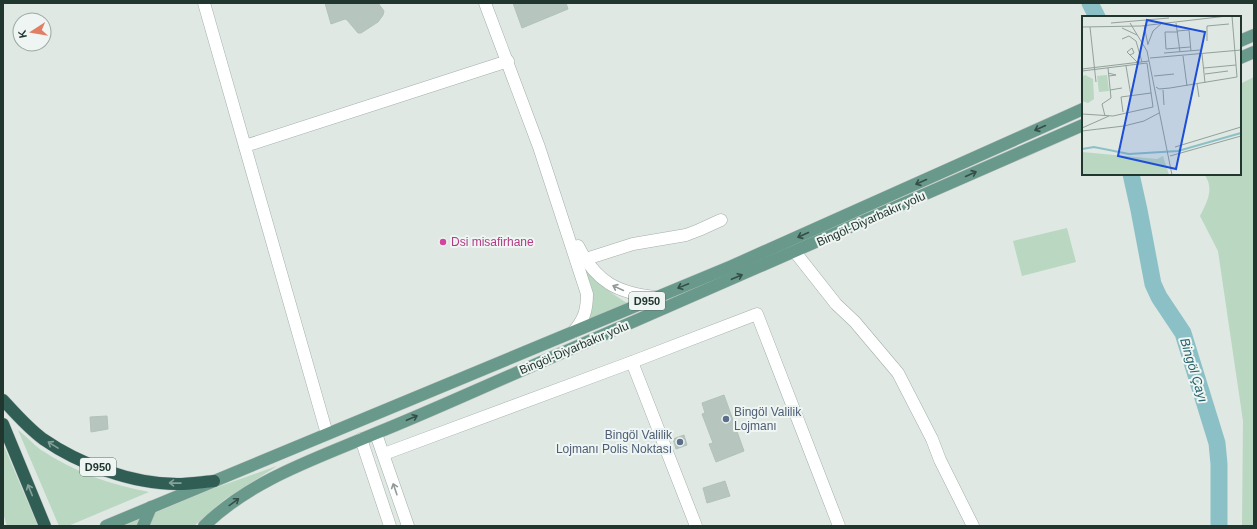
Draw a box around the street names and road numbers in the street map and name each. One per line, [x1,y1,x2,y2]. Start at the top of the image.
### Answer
street label: Bingöl-Diyarbakır yolu [815,189,927,249]
road number: D950 [629,292,665,310]
street label: Bingöl-Diyarbakır yolu [517,319,631,377]
road number: D950 [80,458,116,476]

